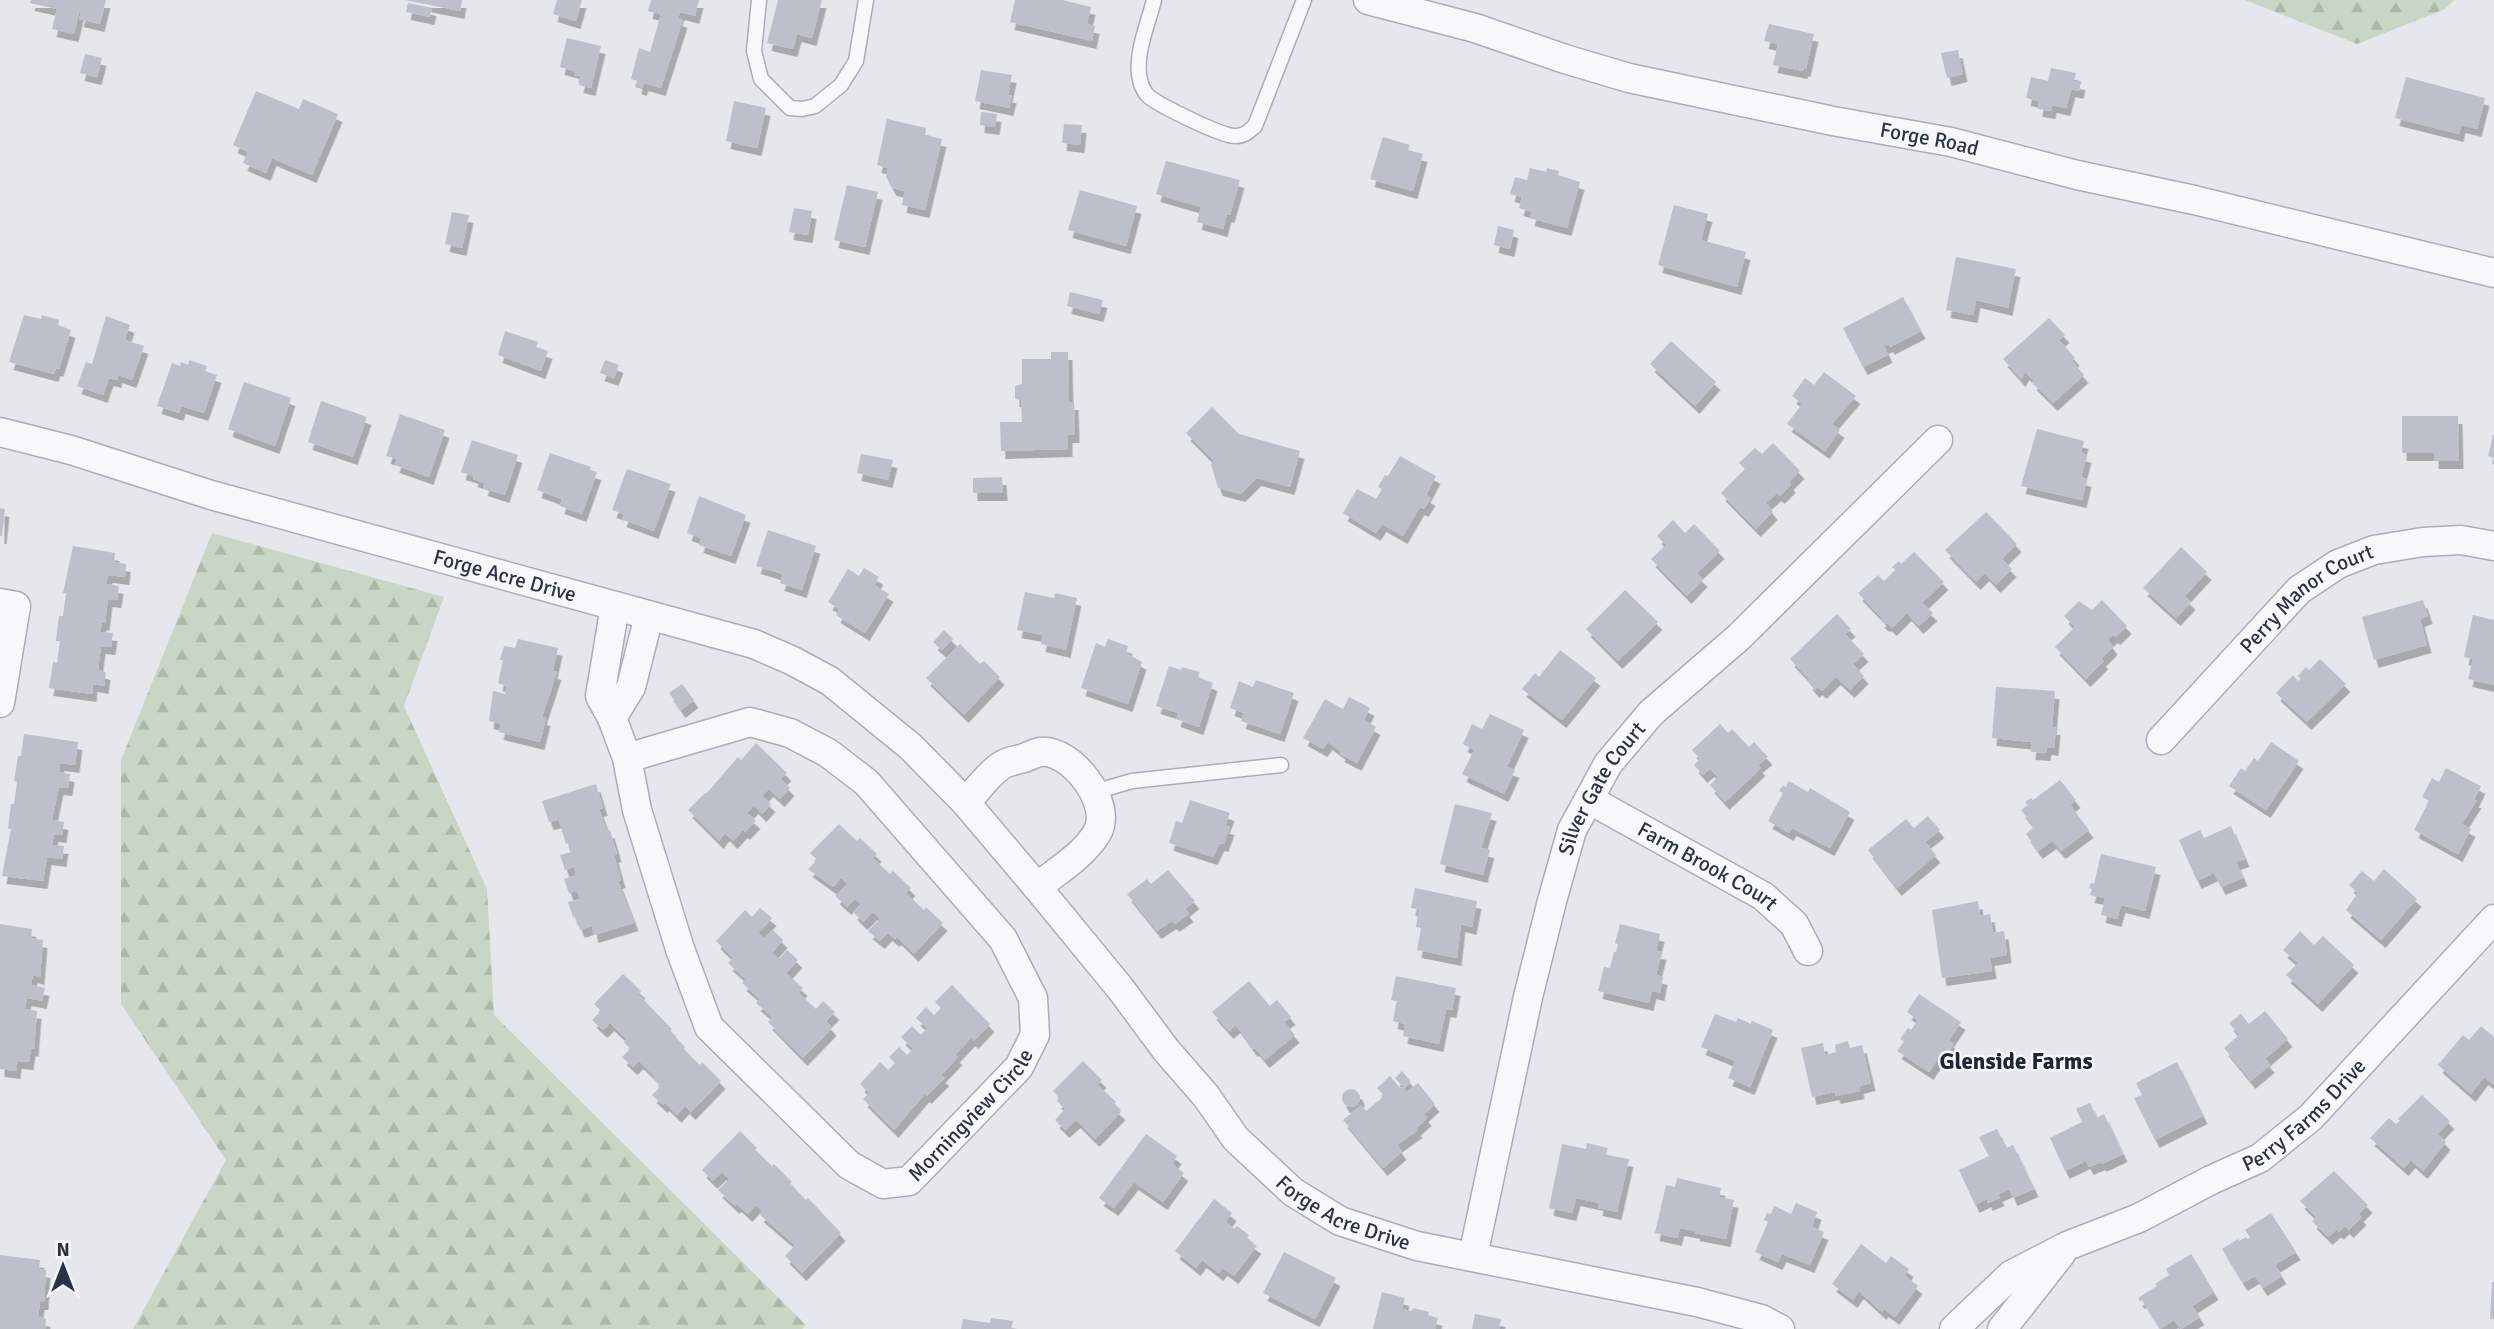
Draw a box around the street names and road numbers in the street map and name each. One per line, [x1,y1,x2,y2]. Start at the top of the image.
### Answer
street label: Forge Road [1878,117,1982,162]
street label: Perry Manor Court [2234,539,2377,659]
street label: Forge Acre Drive [430,544,579,608]
street label: Silver Gate Court [1553,716,1651,858]
street label: Farm Brook Court [1633,816,1783,916]
street label: Morningview Circle [903,1045,1039,1187]
street label: Perry Farms Drive [2238,1053,2371,1177]
street label: Forge Acre Drive [1270,1170,1414,1256]

